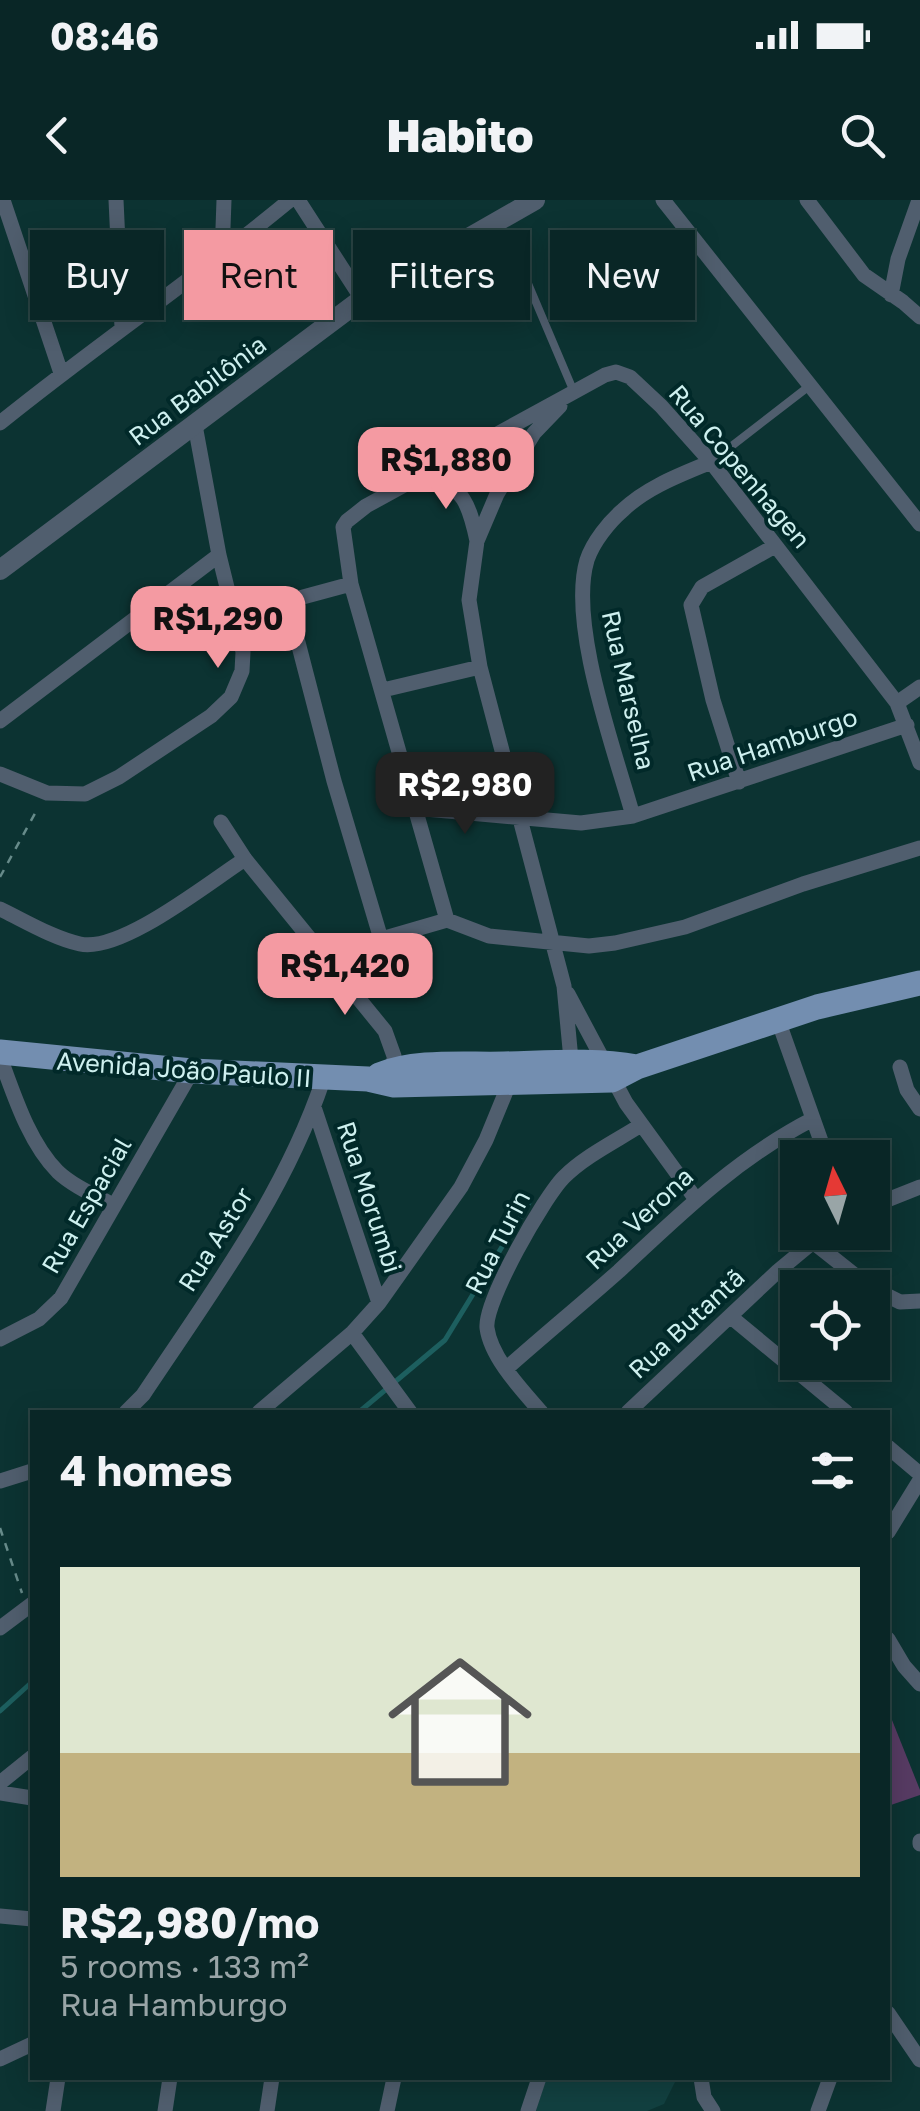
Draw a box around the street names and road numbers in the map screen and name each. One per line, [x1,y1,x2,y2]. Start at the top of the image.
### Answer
street label: Rua Babilônia [122,328,272,452]
street label: Rua Copenhagen [663,378,817,554]
street label: Rua Marselha [596,607,662,773]
street label: Rua Hamburgo [683,700,861,788]
street label: Avenida João Paulo II [56,1045,312,1093]
street label: Rua Morumbi [331,1117,409,1277]
street label: Rua Espacial [34,1131,138,1279]
street label: Rua Verona [579,1160,699,1276]
street label: Rua Astor [171,1181,259,1297]
street label: Rua Turin [458,1185,536,1299]
street label: Rua Butantã [622,1261,750,1385]

